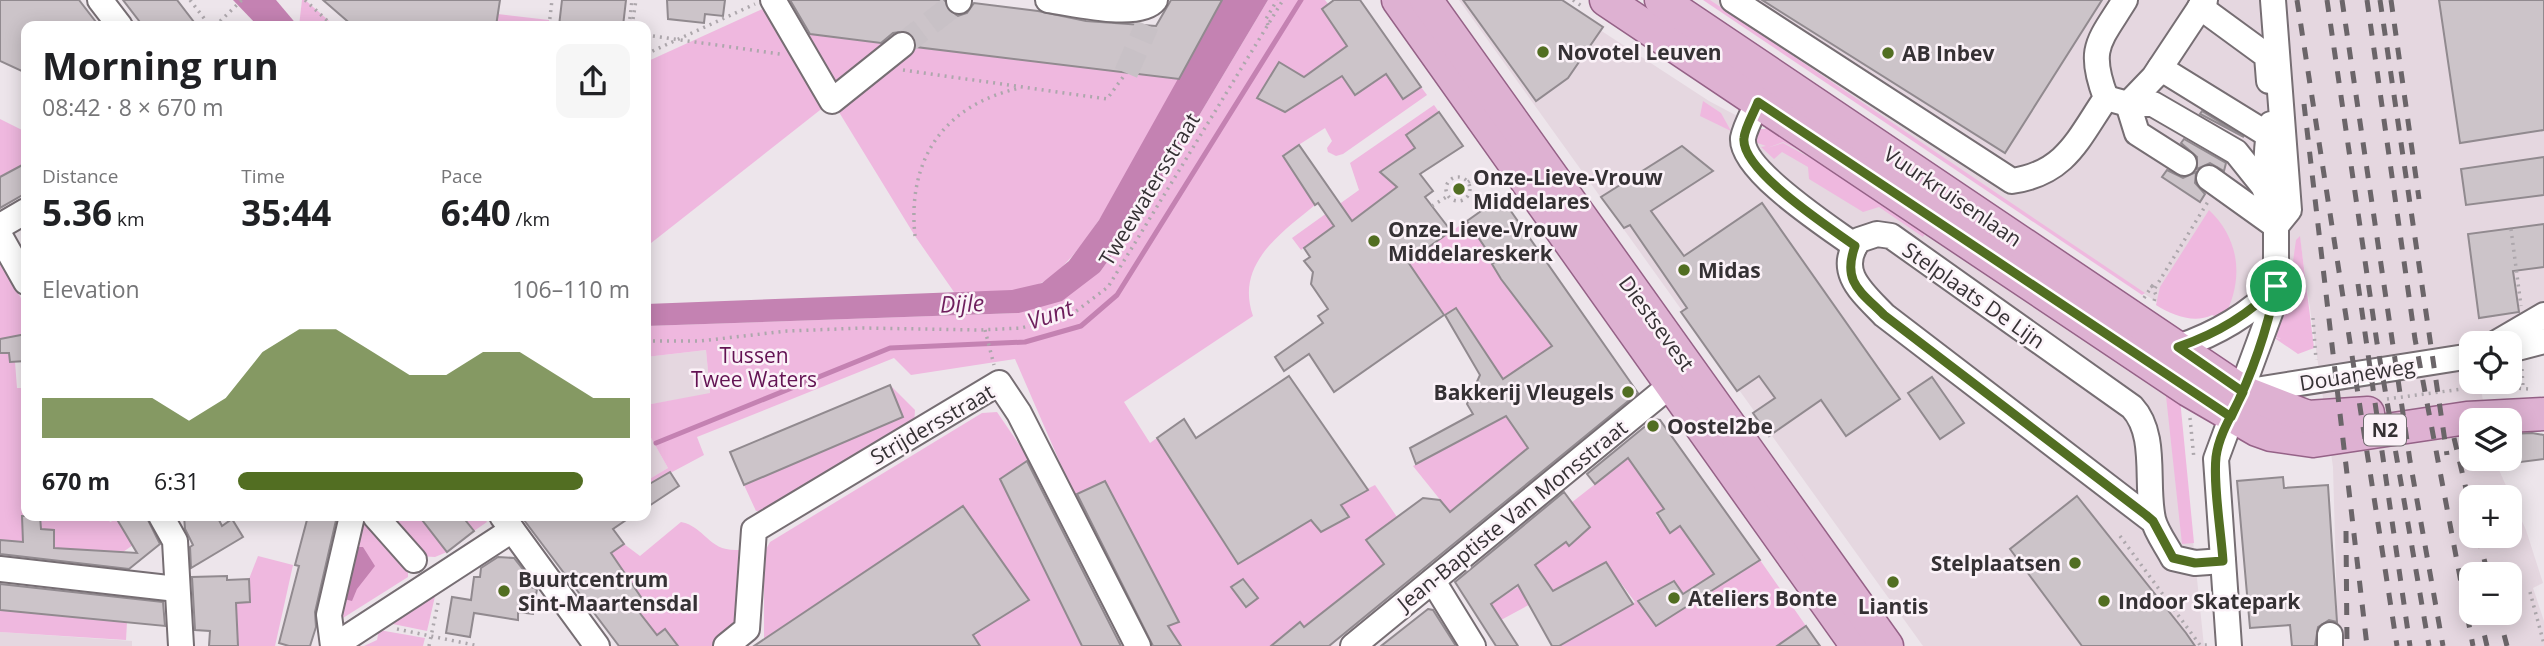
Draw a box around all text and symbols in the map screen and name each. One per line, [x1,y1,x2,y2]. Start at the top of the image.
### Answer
place label: Novotel Leuven [1557,38,1722,66]
text: Morning run [42,39,279,91]
place label: AB Inbev [1902,39,1995,67]
button: share [556,44,630,118]
marker: Novotel Leuven [1535,44,1551,60]
marker: AB Inbev [1880,45,1896,61]
text: 08:42 · 8 × 670 m [42,91,224,123]
street label: Tweewatersstraat [1092,107,1206,271]
street label: Vuurkruisenlaan [1878,139,2028,253]
text: Distance [42,163,118,189]
text: Time [241,163,285,189]
text: Pace [441,163,482,189]
place label: Onze-Lieve-Vrouw Middelares [1473,163,1663,215]
marker: Onze-Lieve-Vrouw Middelares [1451,181,1467,197]
text: 5.36 [42,189,112,236]
text: 35:44 [241,189,331,236]
text: 6:40 [441,189,511,236]
text: km [112,206,145,232]
text: /km [511,206,550,232]
place label: Onze-Lieve-Vrouw Middelareskerk [1388,215,1578,267]
marker: Onze-Lieve-Vrouw Middelareskerk [1366,233,1382,249]
street label: Stelplaats De Lijn [1897,236,2051,354]
place label: Midas [1698,256,1761,284]
pin [2246,256,2306,316]
marker: Midas [1676,262,1692,278]
icon: arrive [2257,267,2295,305]
street label: Diestsevest [1613,270,1701,376]
text: Elevation [42,273,140,305]
text: 106–110 m [512,273,630,305]
water label: Dijle [939,286,985,320]
water label: Vunt [1023,291,1079,337]
map controls [2459,331,2522,625]
button: locate [2459,331,2522,394]
park label: Tussen Twee Waters [691,341,817,393]
street label: Douaneweg [2297,351,2417,397]
street label: Strijdersstraat [865,377,999,471]
place label: Bakkerij Vleugels [1434,378,1614,406]
marker: Bakkerij Vleugels [1620,384,1636,400]
button: layers [2459,408,2522,471]
place label: Oostel2be [1667,412,1773,440]
street label: Jean-Baptiste Van Monsstraat [1390,413,1633,618]
road number: N2 [2364,414,2406,446]
marker: Oostel2be [1645,418,1661,434]
text: 670 m [42,465,110,497]
text: 6:31 [154,465,200,497]
button: + [2459,485,2522,548]
place label: Stelplaatsen [1931,549,2061,577]
marker: Stelplaatsen [2067,555,2083,571]
button: − [2459,562,2522,625]
place label: Buurtcentrum Sint-Maartensdal [518,565,699,617]
marker: Liantis [1885,574,1901,590]
marker: Buurtcentrum Sint-Maartensdal [496,583,512,599]
place label: Ateliers Bonte [1688,584,1837,612]
place label: Indoor Skatepark [2118,587,2301,615]
marker: Ateliers Bonte [1666,590,1682,606]
place label: Liantis [1858,592,1928,620]
marker: Indoor Skatepark [2096,593,2112,609]

